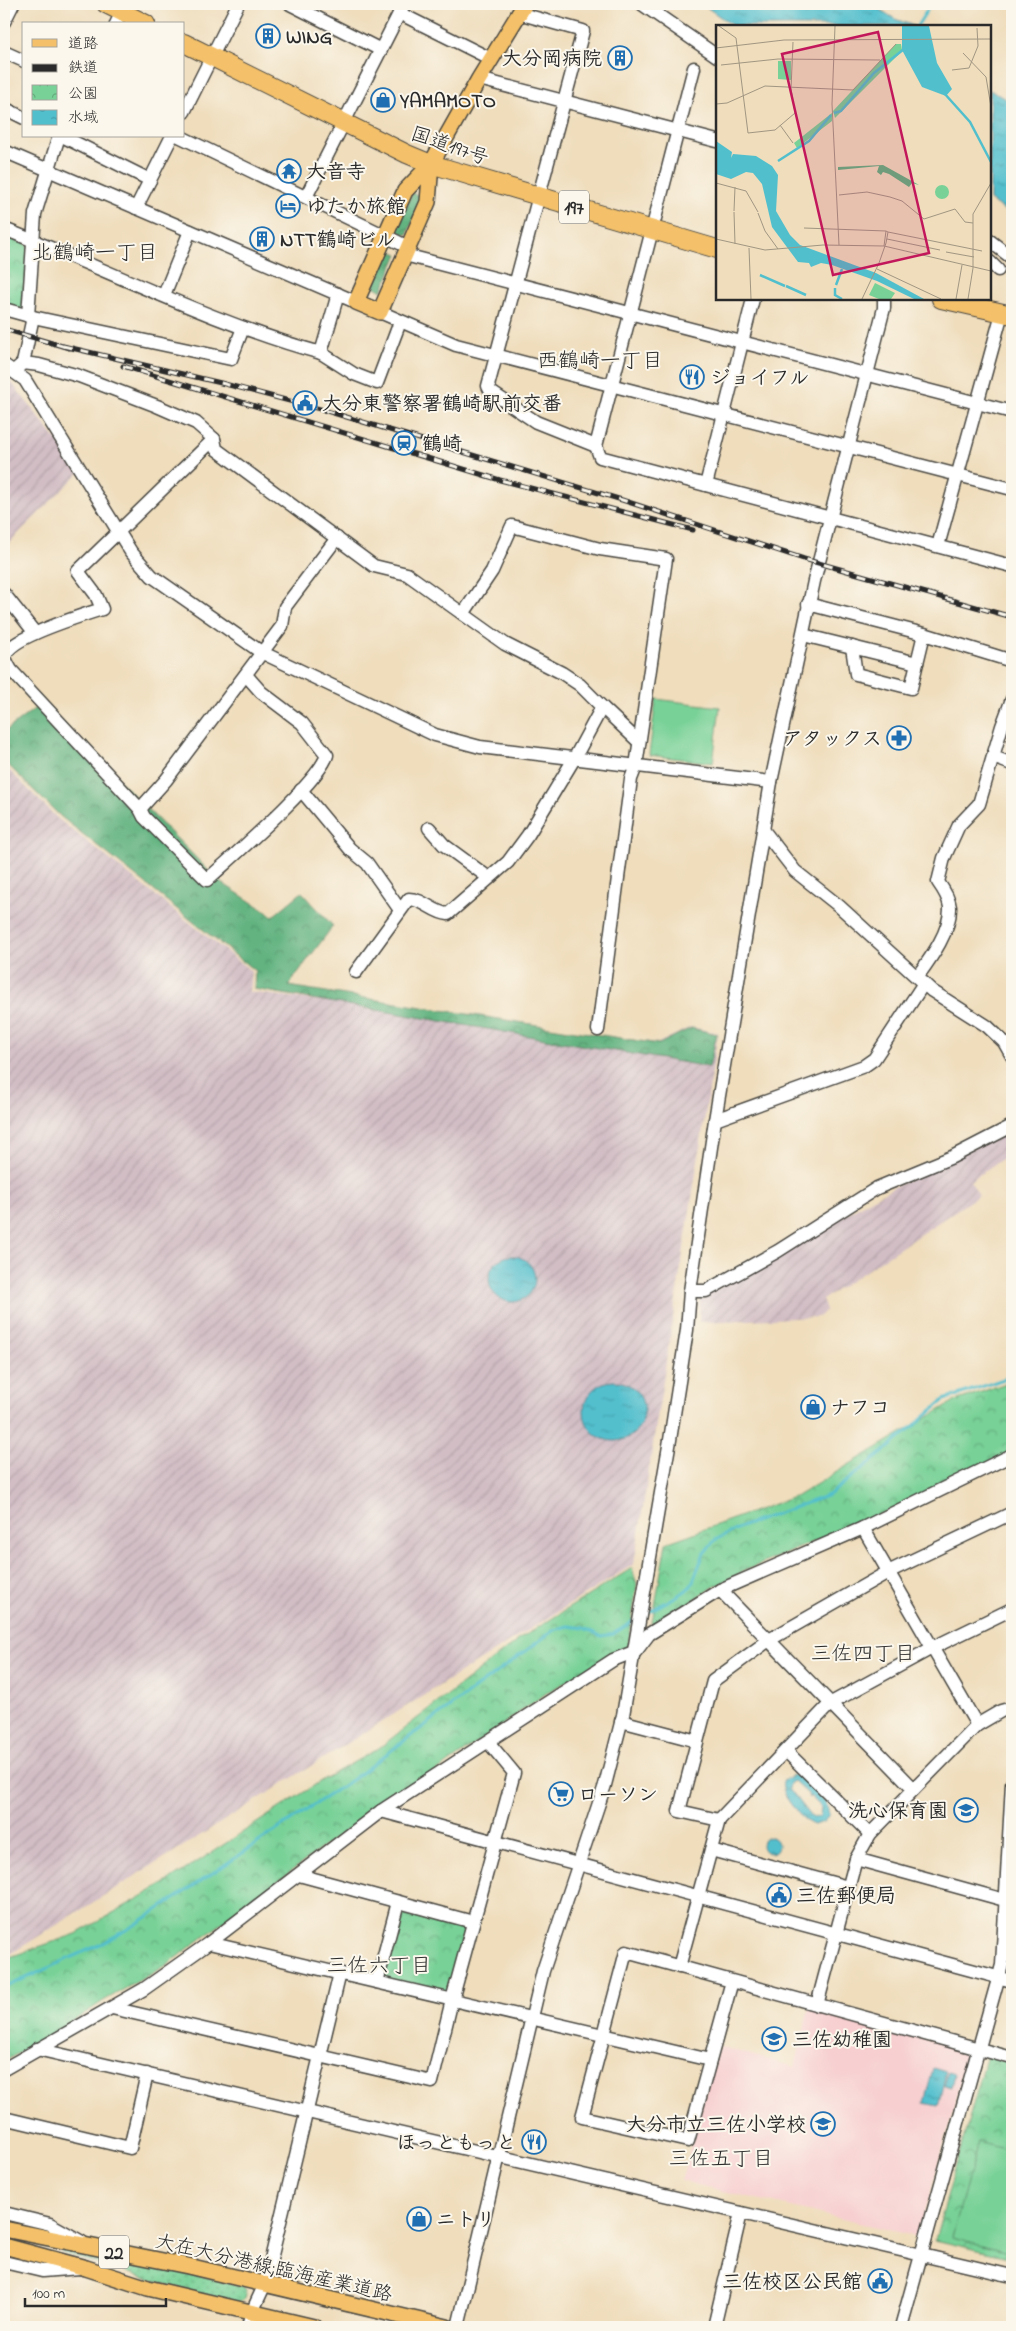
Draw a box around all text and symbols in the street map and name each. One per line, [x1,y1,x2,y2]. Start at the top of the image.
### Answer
legend [22,22,185,138]
building icon: WING [255,23,281,49]
place label: WING [286,24,333,53]
inset map [716,25,991,300]
text: 道路 [68,33,98,55]
building icon: 大分岡病院 [607,45,633,71]
place label: 大分岡病院 [502,46,602,75]
text: 鉄道 [68,57,98,79]
text: 公園 [68,83,98,105]
shop icon: YAMAMOTO [370,87,396,113]
place label: YAMAMOTO [399,88,496,117]
text: 水域 [68,107,98,129]
street label: 国道197号 [406,121,492,174]
temple icon: 大音寺 [276,158,302,184]
place label: 大音寺 [306,159,366,188]
road number: 197 [559,190,589,223]
hotel icon: ゆたか旅館 [275,193,301,219]
place label: ゆたか旅館 [306,194,406,223]
building icon: NTT鶴崎ビル [249,226,275,252]
place label: NTT鶴崎ビル [280,227,396,256]
district label: 北鶴崎一丁目 [32,239,158,269]
district label: 西鶴崎一丁目 [537,347,663,377]
restaurant icon: ジョイフル [679,364,705,390]
place label: ジョイフル [710,365,810,394]
public building icon: 大分東警察署鶴崎駅前交番 [292,390,318,416]
place label: 大分東警察署鶴崎駅前交番 [322,391,562,420]
station icon: 鶴崎 [391,430,417,456]
place label: 鶴崎 [422,431,462,460]
pharmacy icon: アタックス [886,725,912,751]
place label: アタックス [783,726,882,755]
shop icon: ナフコ [800,1394,826,1420]
place label: ナフコ [830,1395,890,1424]
district label: 三佐四丁目 [811,1640,916,1670]
supermarket icon: ローソン [548,1781,574,1807]
place label: ローソン [578,1782,658,1811]
school or university icon: 洗心保育園 [953,1797,979,1823]
place label: 洗心保育園 [848,1798,948,1827]
public building icon: 三佐郵便局 [766,1882,792,1908]
place label: 三佐郵便局 [796,1883,896,1912]
district label: 三佐六丁目 [327,1952,432,1982]
school or university icon: 三佐幼稚園 [761,2026,787,2052]
place label: 三佐幼稚園 [792,2027,892,2056]
school or university icon: 大分市立三佐小学校 [810,2111,836,2137]
place label: 大分市立三佐小学校 [626,2112,806,2141]
restaurant icon: ほっともっと [521,2129,547,2155]
place label: ほっともっと [396,2130,516,2159]
district label: 三佐五丁目 [669,2145,774,2175]
shop icon: ニトリ [406,2206,432,2232]
place label: ニトリ [436,2207,496,2236]
street label: 大在大分港線;臨海産業道路 [152,2228,395,2311]
road number: 22 [99,2236,129,2268]
public building icon: 三佐校区公民館 [867,2268,893,2294]
place label: 三佐校区公民館 [722,2269,862,2298]
scale bar [25,2276,166,2308]
text: 100 m [32,2283,65,2305]

